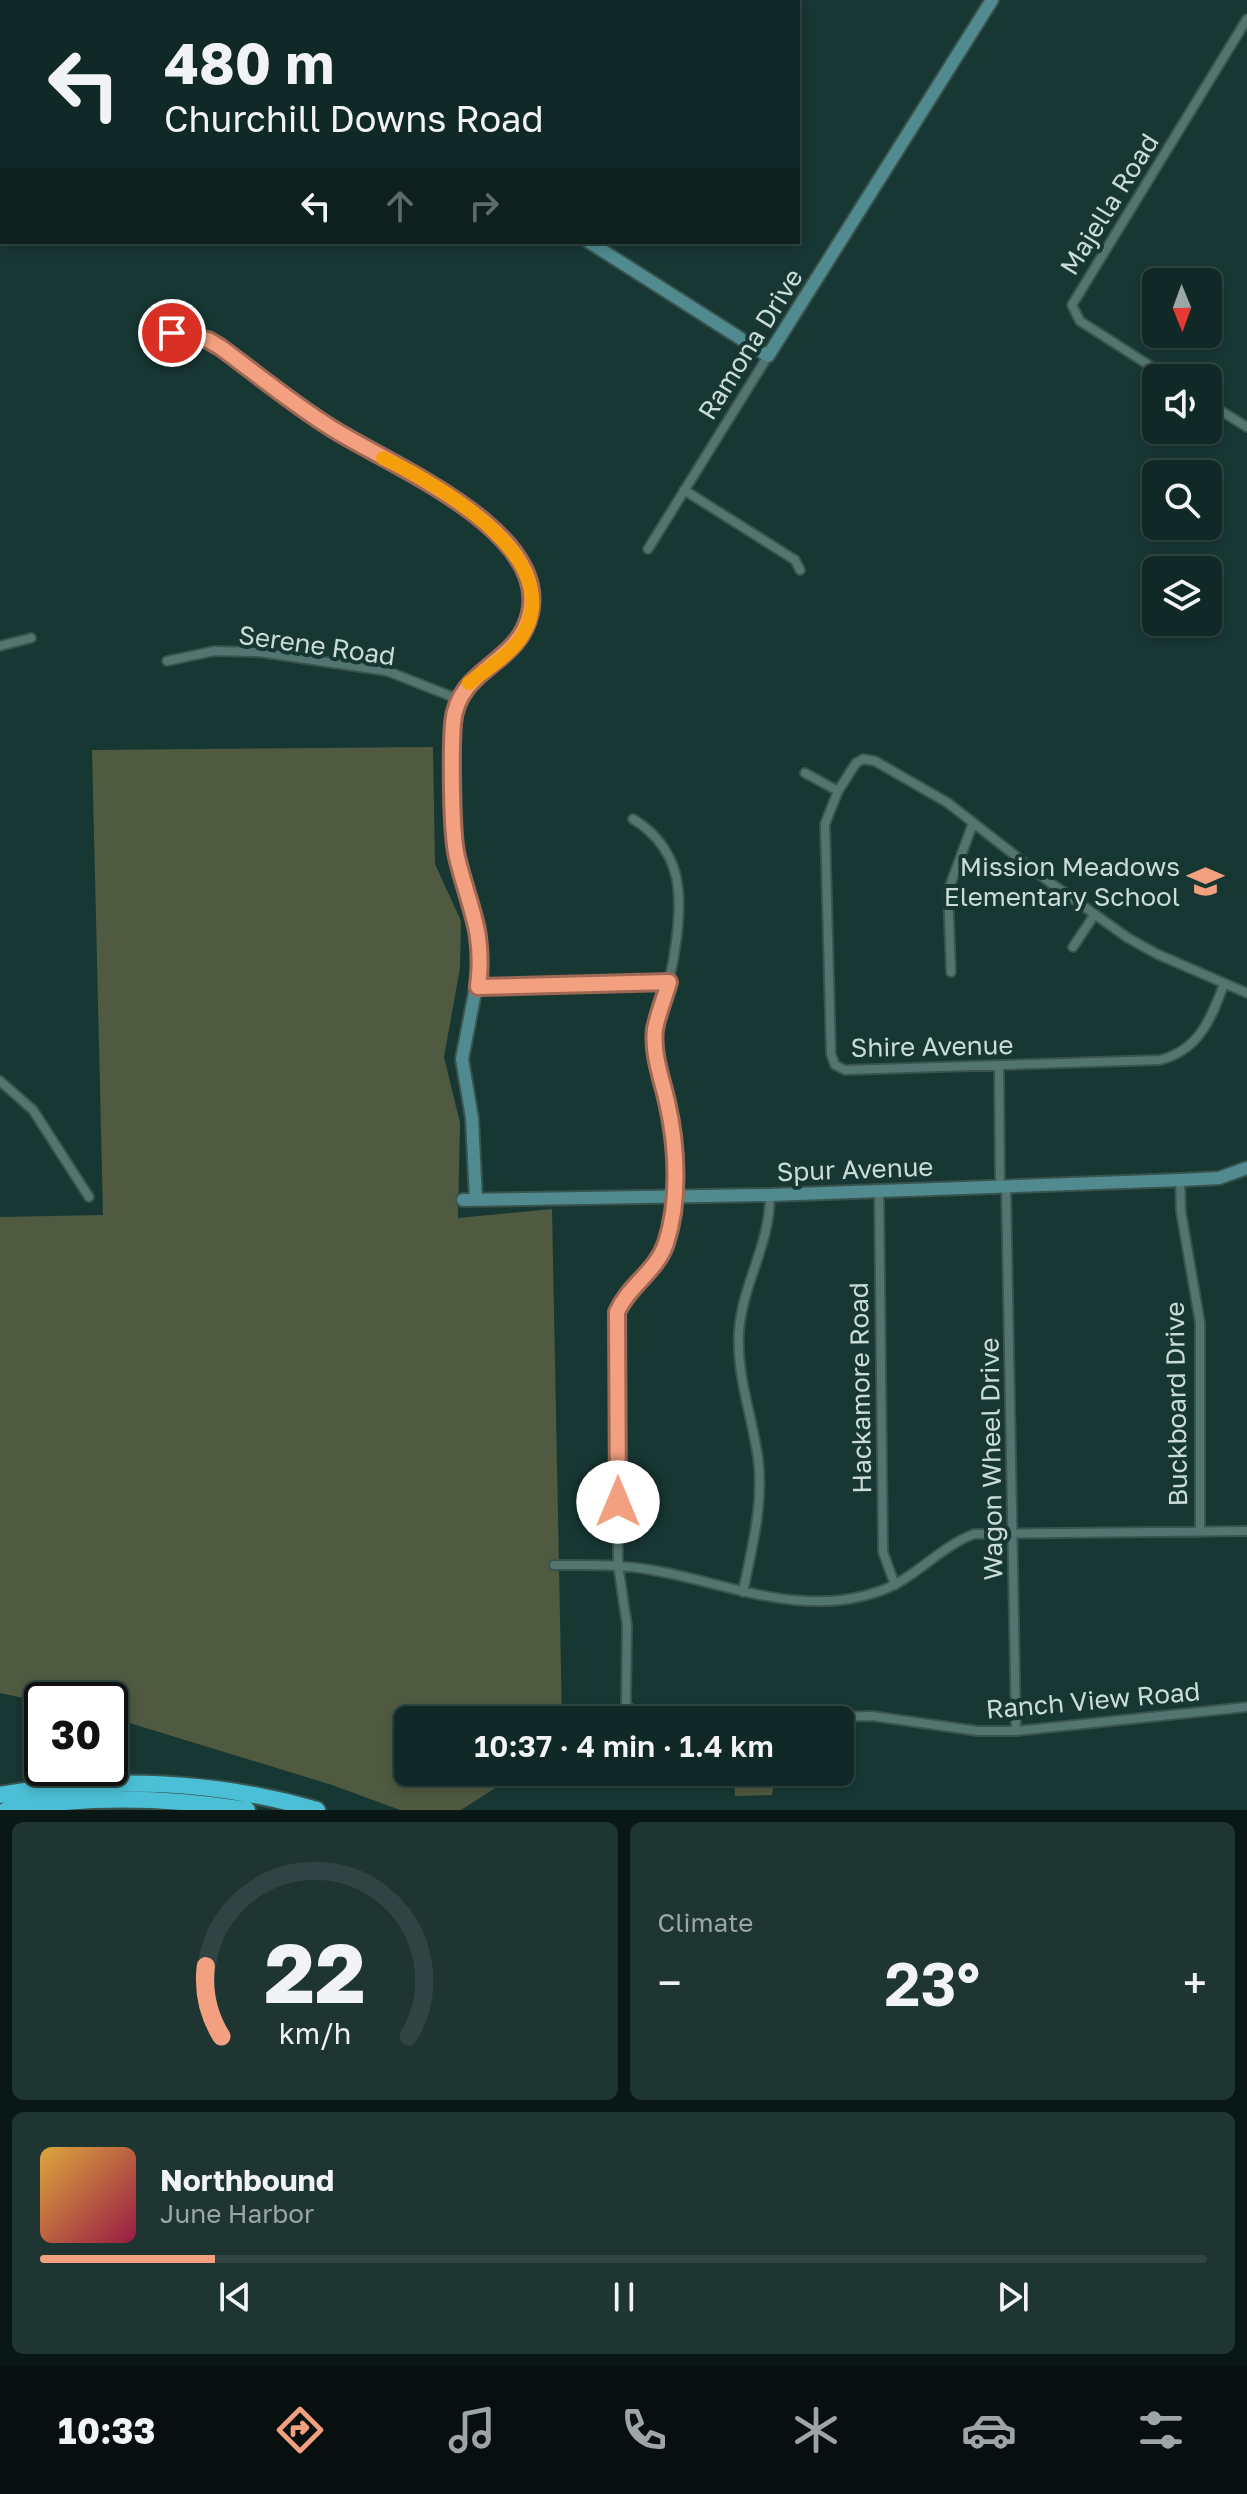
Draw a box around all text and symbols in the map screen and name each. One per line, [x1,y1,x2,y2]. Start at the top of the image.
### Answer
text: 480 m [164,29,334,96]
icon: left [32,32,136,136]
text: Churchill Downs Road [164,97,544,140]
street label: Majella Road [1053,128,1165,280]
icon: left [294,184,338,228]
icon: ahead [378,184,422,228]
icon: right [462,184,506,228]
street label: Ramona Drive [691,263,809,425]
north arrow [1142,268,1222,348]
map controls [1142,268,1222,636]
pin [138,299,206,367]
icon: arrive [150,311,194,355]
button: sound [1142,364,1222,444]
button: search [1142,460,1222,540]
button: layers [1142,556,1222,636]
street label: Serene Road [237,619,397,671]
place label: Mission Meadows Elementary School [944,851,1180,912]
school or university icon: Mission Meadows Elementary School [1187,862,1225,900]
street label: Shire Avenue [850,1029,1014,1063]
street label: Spur Avenue [776,1151,934,1187]
street label: Hackamore Road [843,1282,877,1494]
street label: Buckboard Drive [1159,1301,1193,1507]
street label: Wagon Wheel Drive [973,1337,1009,1581]
position arrow [576,1460,660,1544]
street label: Ranch View Road [984,1675,1202,1725]
speed limit sign: 30 [24,1682,128,1786]
text: 10:37 · 4 min · 1.4 km [474,1728,774,1764]
text: Climate [658,1907,753,1938]
text: 22 [264,1921,366,2021]
text: 23° [884,1947,980,2019]
text: − [658,1956,682,2009]
text: + [1183,1956,1207,2009]
text: km/h [278,2016,351,2050]
text: Northbound [160,2162,334,2198]
text: June Harbor [160,2198,314,2229]
icon: previous [213,2275,257,2319]
icon: pause [602,2275,646,2319]
icon: next [991,2275,1035,2319]
icon: directions [272,2402,328,2458]
icon: music [444,2402,500,2458]
icon: phone [616,2402,672,2458]
icon: climate [788,2402,844,2458]
icon: car [961,2402,1017,2458]
icon: filters [1133,2402,1189,2458]
text: 10:33 [58,2409,156,2452]

